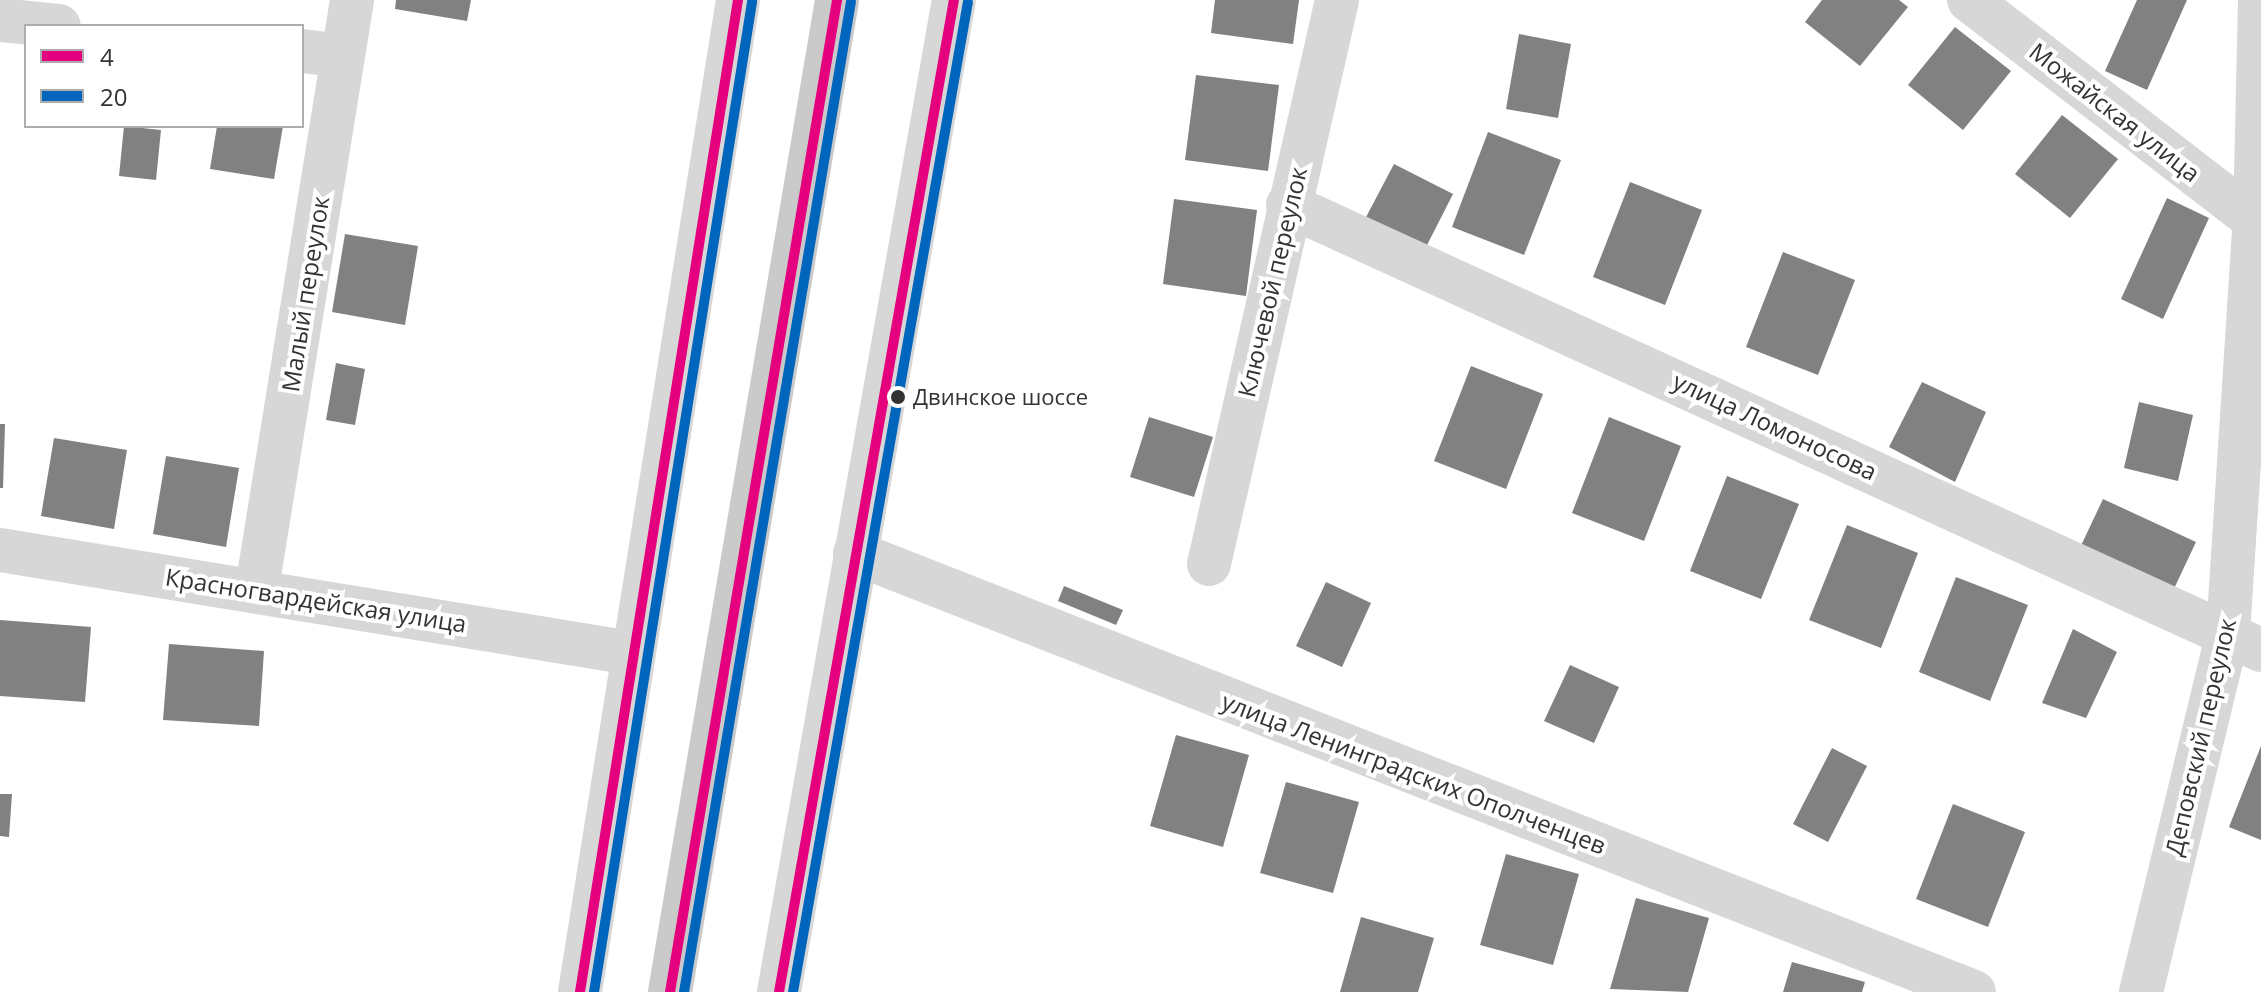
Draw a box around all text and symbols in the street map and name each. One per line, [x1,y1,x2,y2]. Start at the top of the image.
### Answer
legend [24,24,304,128]
street label: Можайская улица [2024,37,2206,187]
text: 4 [100,40,114,73]
text: 20 [100,80,127,113]
street label: Ключевой переулок [1232,164,1312,400]
street label: Малый переулок [275,194,335,394]
street label: улица Ломоносова [1668,366,1882,486]
place label: Двинское шоссе [913,384,1088,410]
marker: Двинское шоссе [890,389,906,405]
street label: Красногвардейская улица [163,562,469,638]
street label: Деповский переулок [2159,615,2241,859]
street label: улица Ленинградских Ополченцев [1218,686,1610,860]

